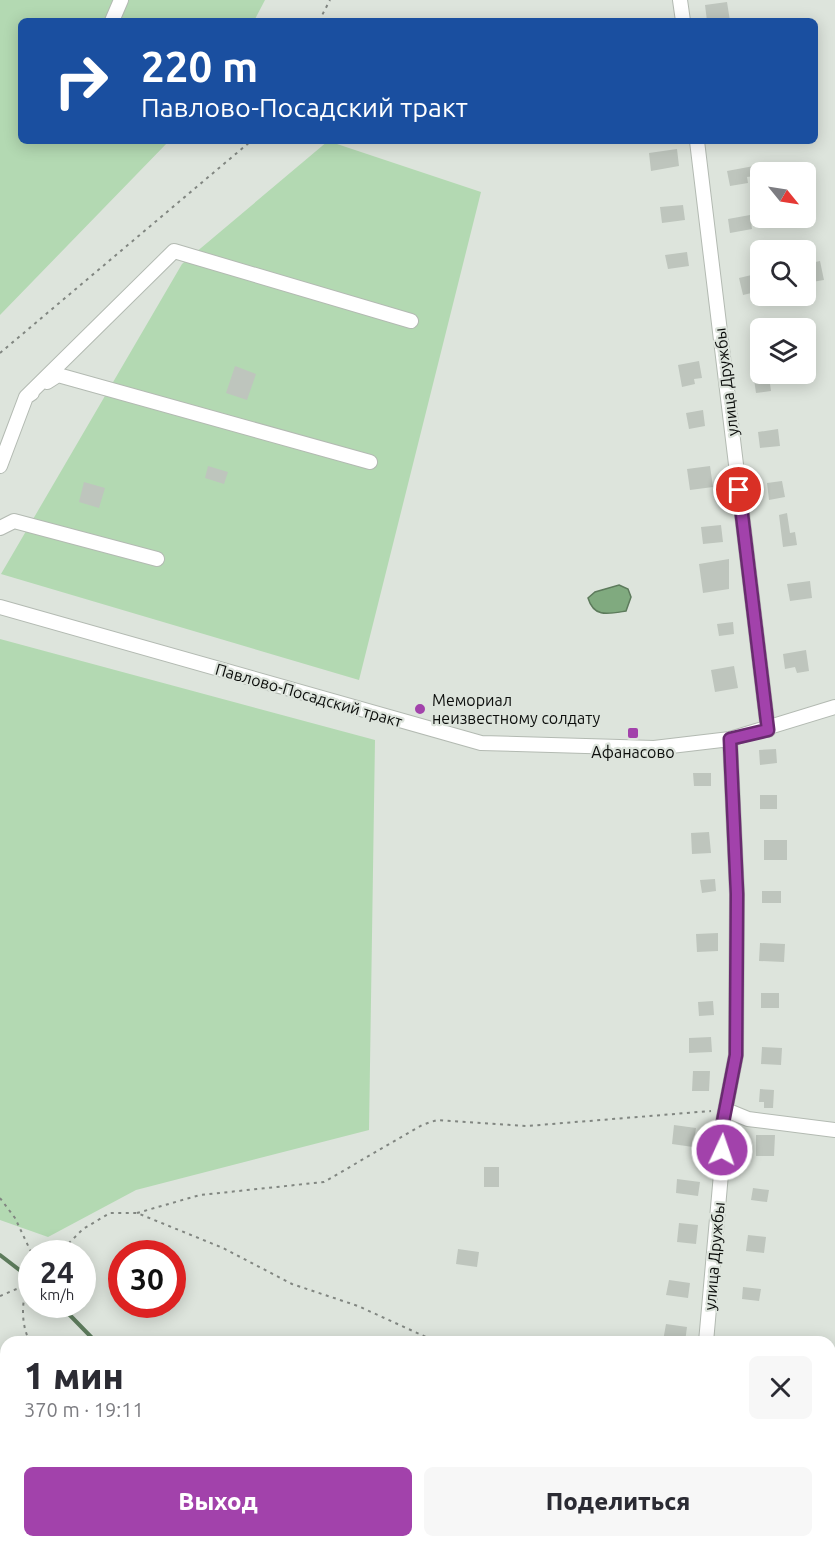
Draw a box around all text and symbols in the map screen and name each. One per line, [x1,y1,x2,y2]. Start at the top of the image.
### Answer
icon: right [42,42,120,120]
text: 220 m [141,43,258,90]
text: Павлово-Посадский тракт [141,92,468,122]
north arrow [750,162,816,228]
map controls [750,162,816,384]
button: search [750,240,816,306]
button: layers [750,318,816,384]
street label: улица Дружбы [710,327,742,437]
pin [713,464,764,515]
icon: arrive [722,473,755,506]
street label: Павлово-Посадский тракт [213,660,405,730]
place label: Мемориал неизвестному солдату [432,691,601,727]
marker: Мемориал неизвестному солдату [413,702,427,716]
marker: Афанасово [626,726,640,740]
place label: Афанасово [591,743,675,761]
position arrow [690,1118,754,1182]
street label: улица Дружбы [700,1201,728,1311]
speed limit sign: 30 [108,1240,186,1318]
text: 24 [40,1255,74,1289]
text: km/h [40,1286,74,1303]
text: 1 мин [24,1355,124,1396]
button: close [749,1356,812,1419]
text: 370 m · 19:11 [24,1398,144,1421]
button: Выход [24,1467,412,1536]
button: Поделиться [424,1467,812,1536]

